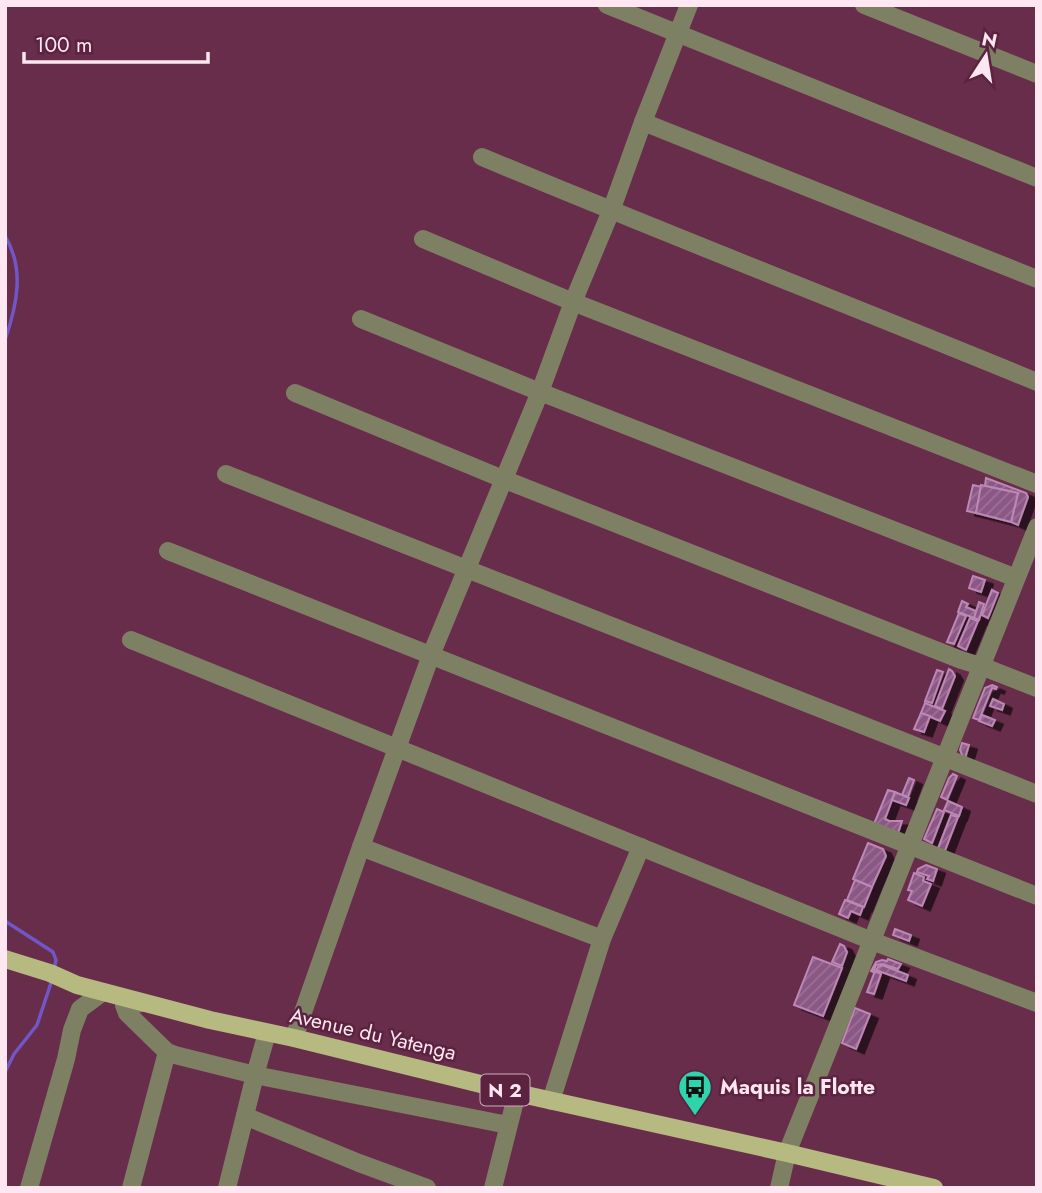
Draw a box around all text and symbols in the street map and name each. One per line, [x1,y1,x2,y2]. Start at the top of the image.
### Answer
scale bar [24,21,208,65]
north arrow [951,21,1021,91]
text: N [979,25,1000,55]
text: 100 m [35,30,92,60]
street label: Avenue du Yatenga [287,1000,459,1068]
bus stop icon: Maquis la Flotte [676,1068,714,1117]
place label: Maquis la Flotte [720,1072,875,1102]
road number: N 2 [480,1074,530,1106]

